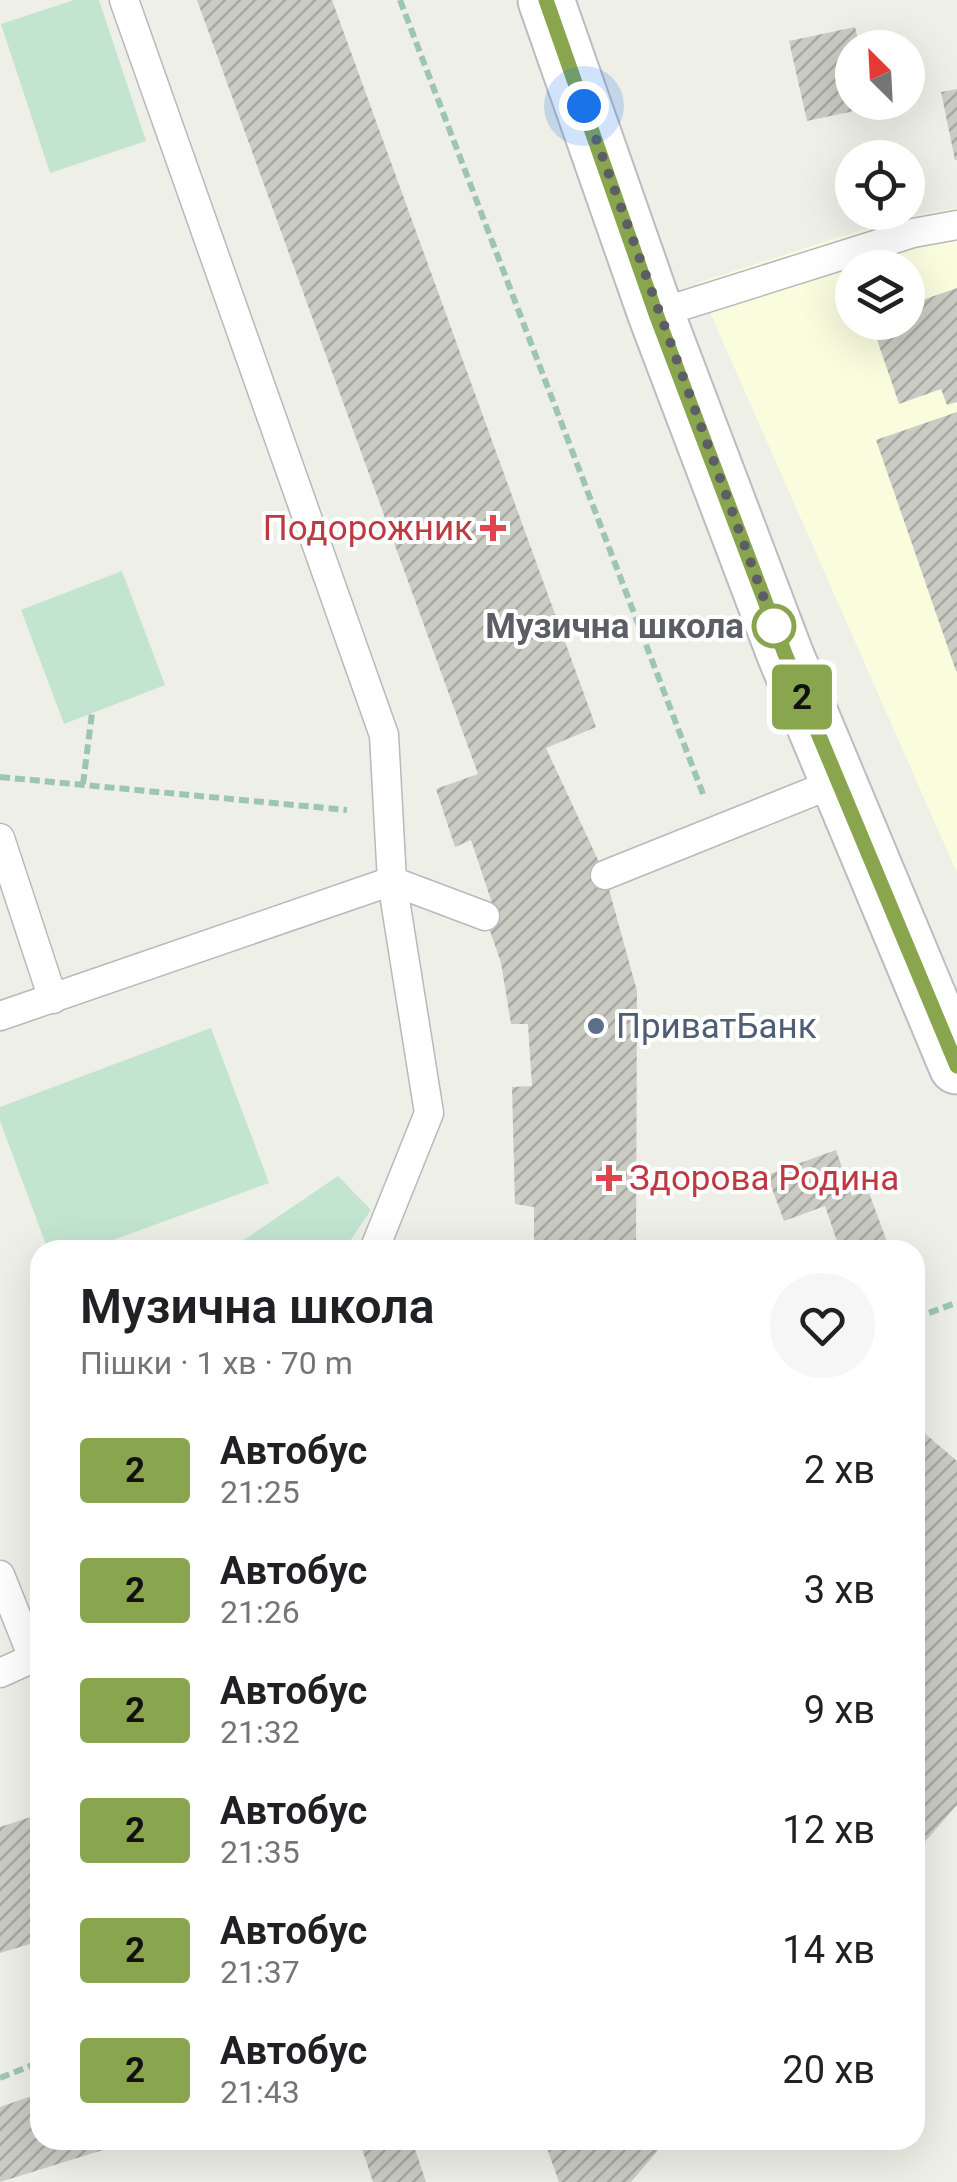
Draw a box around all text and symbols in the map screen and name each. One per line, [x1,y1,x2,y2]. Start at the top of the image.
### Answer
north arrow [835,30,925,120]
map controls [835,30,925,340]
your location [559,81,609,131]
button: locate [835,140,925,230]
button: layers [835,250,925,340]
place label: Подорожник [263,508,473,549]
marker: Подорожник [482,517,504,539]
marker: Музична школа [753,605,795,647]
place label: Музична школа [485,606,744,647]
line badge: 2 [770,664,834,730]
text: 2 [792,677,812,718]
place label: ПриватБанк [616,1006,817,1047]
marker: ПриватБанк [585,1015,607,1037]
place label: Здорова Родина [629,1158,899,1199]
marker: Здорова Родина [598,1167,620,1189]
button: heart [770,1273,875,1378]
text: Музична школа [80,1278,434,1335]
text: Пішки · 1 хв · 70 m [80,1344,353,1382]
text: Автобус [220,1429,367,1473]
text: 2 хв [804,1448,875,1492]
text: 2 [125,1450,145,1491]
text: 21:25 [220,1473,300,1511]
text: Автобус [220,1549,367,1593]
text: 3 хв [804,1568,875,1612]
text: 2 [125,1570,145,1611]
text: 21:26 [220,1593,300,1631]
text: Автобус [220,1669,367,1713]
text: 9 хв [804,1688,875,1732]
text: 2 [125,1690,145,1731]
text: 21:32 [220,1713,300,1751]
text: Автобус [220,1789,367,1833]
text: 12 хв [782,1808,875,1852]
text: 2 [125,1810,145,1851]
text: 21:35 [220,1833,300,1871]
text: Автобус [220,1909,367,1953]
text: 14 хв [782,1928,875,1972]
text: 2 [125,1930,145,1971]
text: 21:37 [220,1953,300,1991]
text: Автобус [220,2029,367,2073]
text: 20 хв [782,2048,875,2092]
text: 2 [125,2050,145,2091]
text: 21:43 [220,2073,300,2111]

